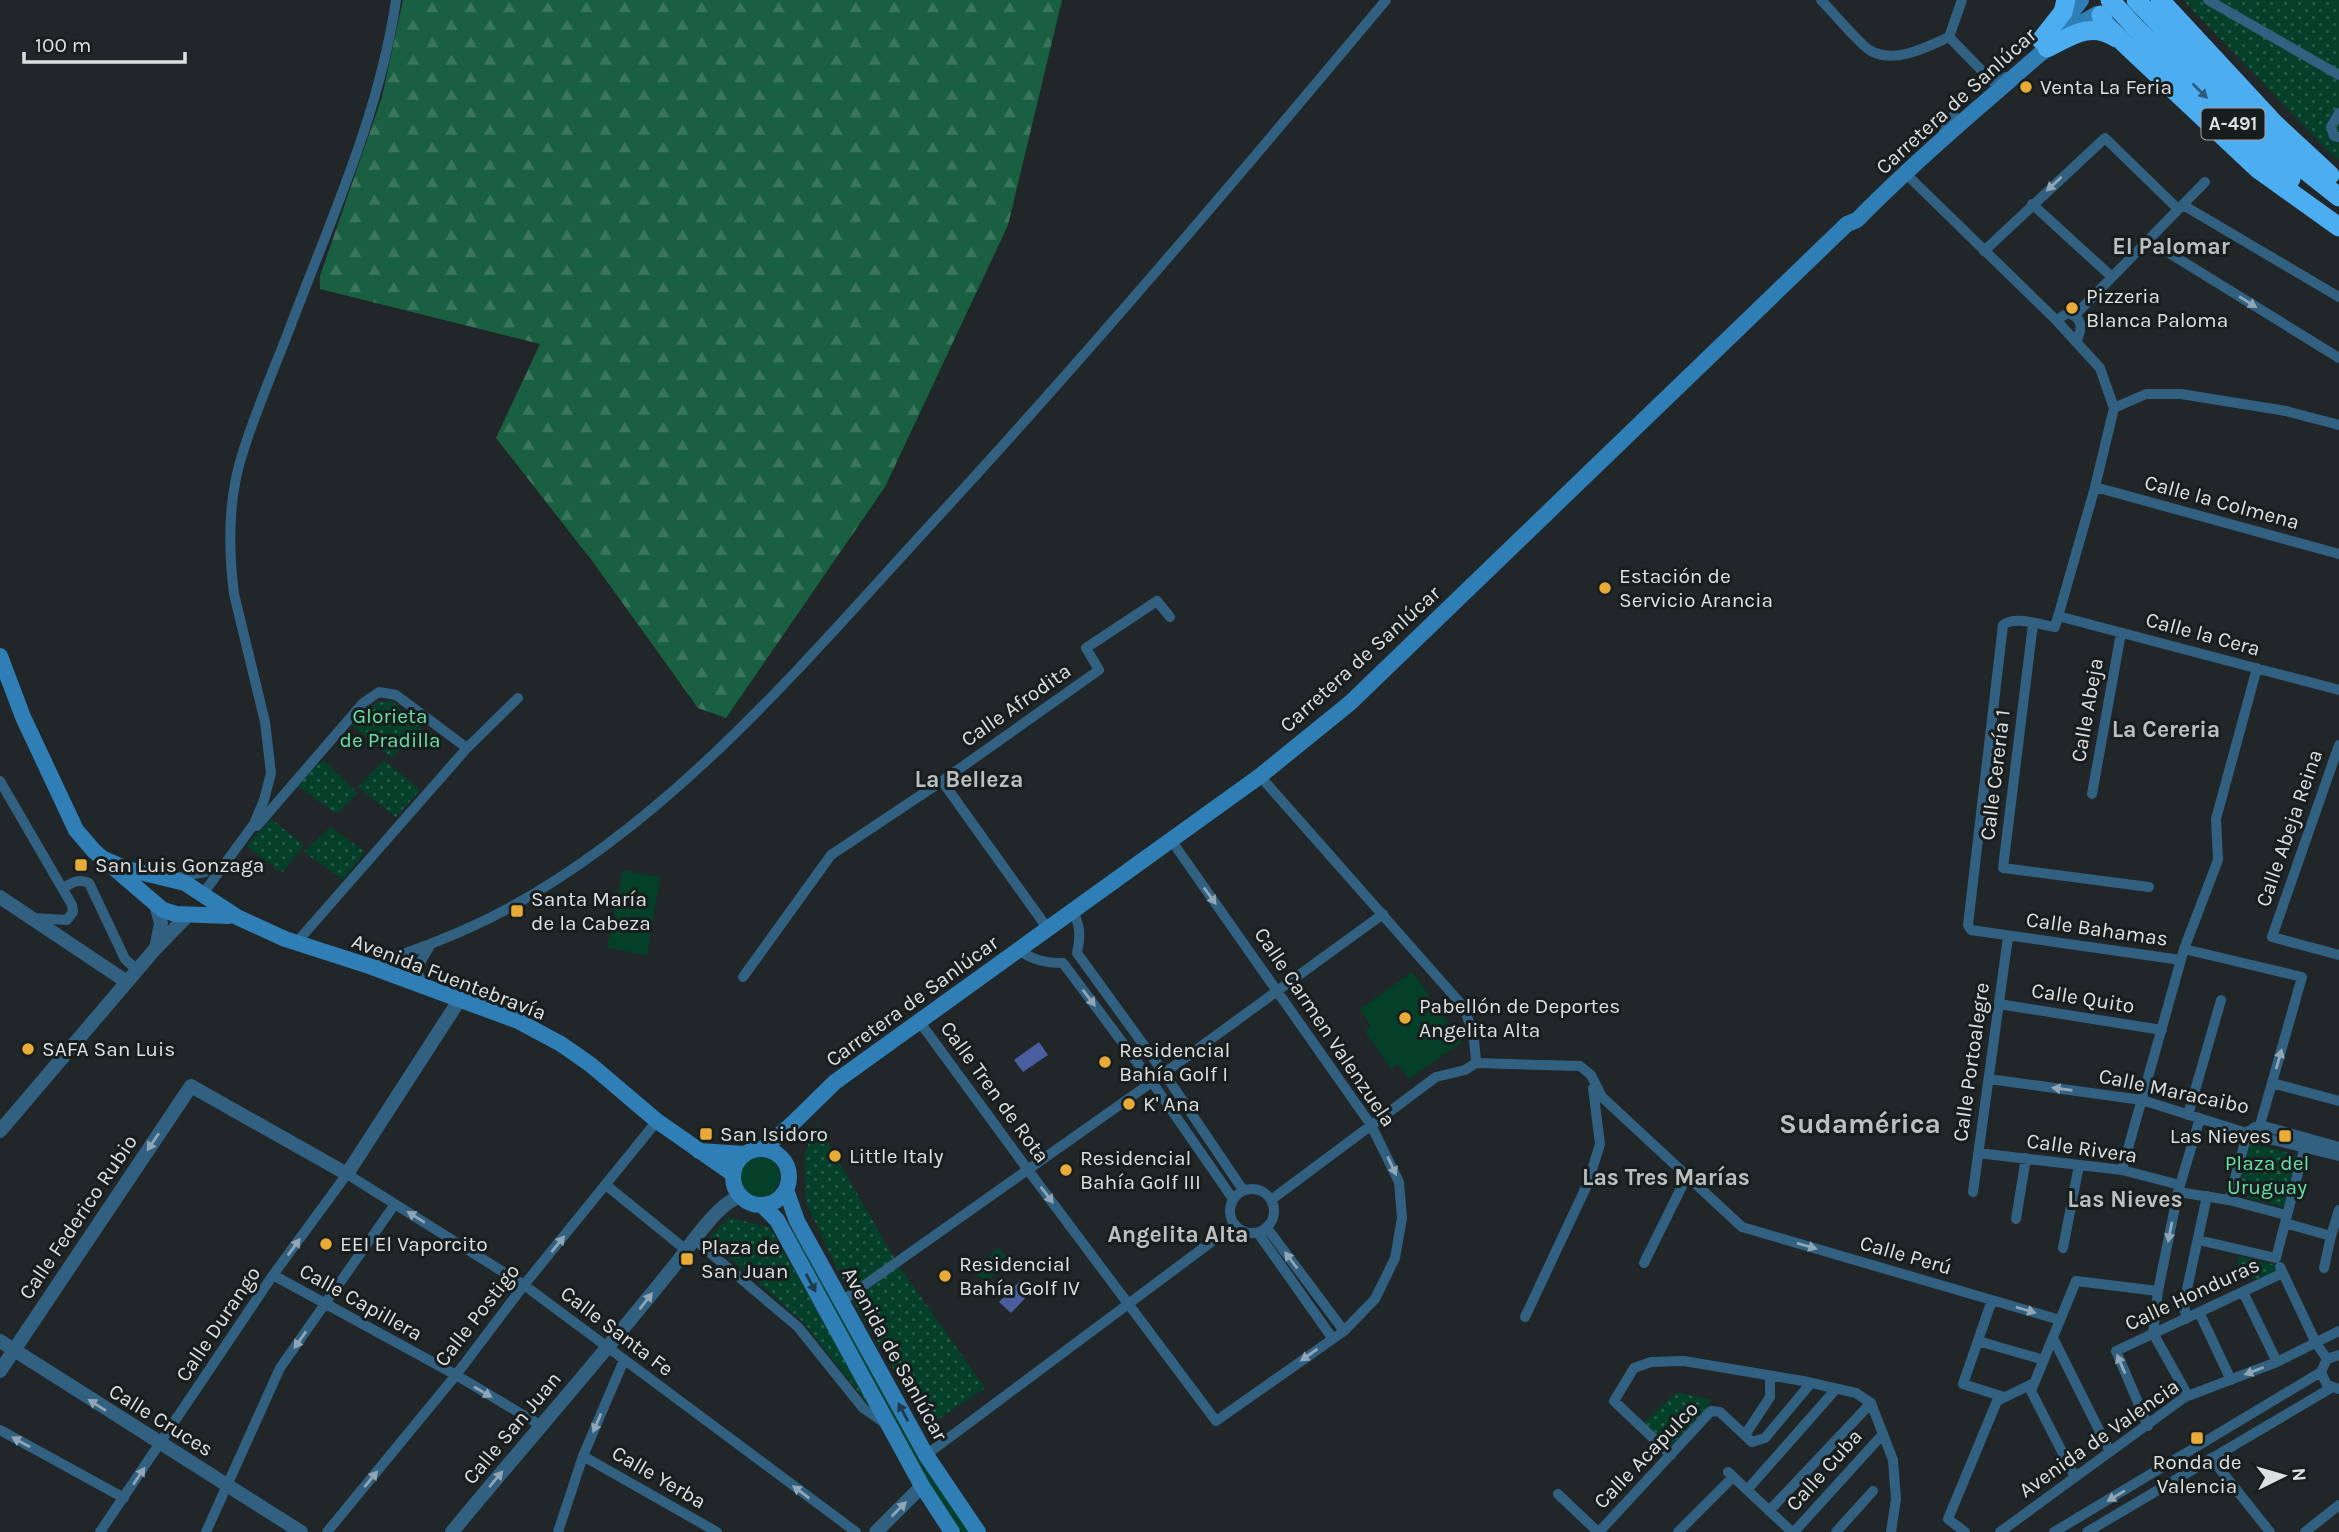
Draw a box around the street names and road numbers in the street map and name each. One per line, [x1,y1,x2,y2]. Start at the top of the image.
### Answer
street label: Carretera de Sanlúcar [1871,23,2041,179]
road number: A-491 [2202,108,2264,140]
street label: Calle la Colmena [2142,470,2302,534]
street label: Carretera de Sanlúcar [1275,581,1445,737]
street label: Calle la Cera [2143,607,2263,661]
street label: Calle Abeja [2066,656,2108,764]
street label: Calle Afrodita [957,658,1075,752]
street label: Calle Cerería 1 [1975,708,2015,842]
street label: Calle Abeja Reina [2251,746,2327,910]
street label: Calle Bahamas [2024,907,2170,951]
street label: Calle Carmen Valenzuela [1249,923,1401,1131]
street label: Avenida Fuentebravía [348,929,550,1025]
street label: Carretera de Sanlúcar [821,930,1003,1072]
street label: Calle Quito [2030,978,2136,1018]
street label: Calle Portoalegre [1948,981,1994,1143]
street label: Calle Tren de Rota [936,1017,1054,1167]
street label: Calle Maracaibo [2097,1063,2251,1119]
street label: Calle Rivera [2025,1128,2139,1168]
street label: Calle Federico Rubio [14,1130,142,1304]
street label: Calle Perú [1857,1230,1955,1280]
street label: Calle Honduras [2121,1252,2263,1336]
street label: Calle Capillera [295,1258,427,1346]
street label: Calle Postigo [429,1259,525,1371]
street label: Calle Durango [171,1262,265,1386]
street label: Avenida de Sanlúcar [837,1263,953,1445]
street label: Calle Santa Fe [556,1281,678,1381]
street label: Calle San Juan [458,1367,566,1489]
street label: Avenida de Valencia [2014,1374,2184,1502]
street label: Calle Cruces [105,1379,217,1461]
street label: Calle Acapulco [1589,1396,1703,1514]
street label: Calle Cuba [1781,1424,1867,1516]
street label: Calle Yerba [608,1440,710,1514]

